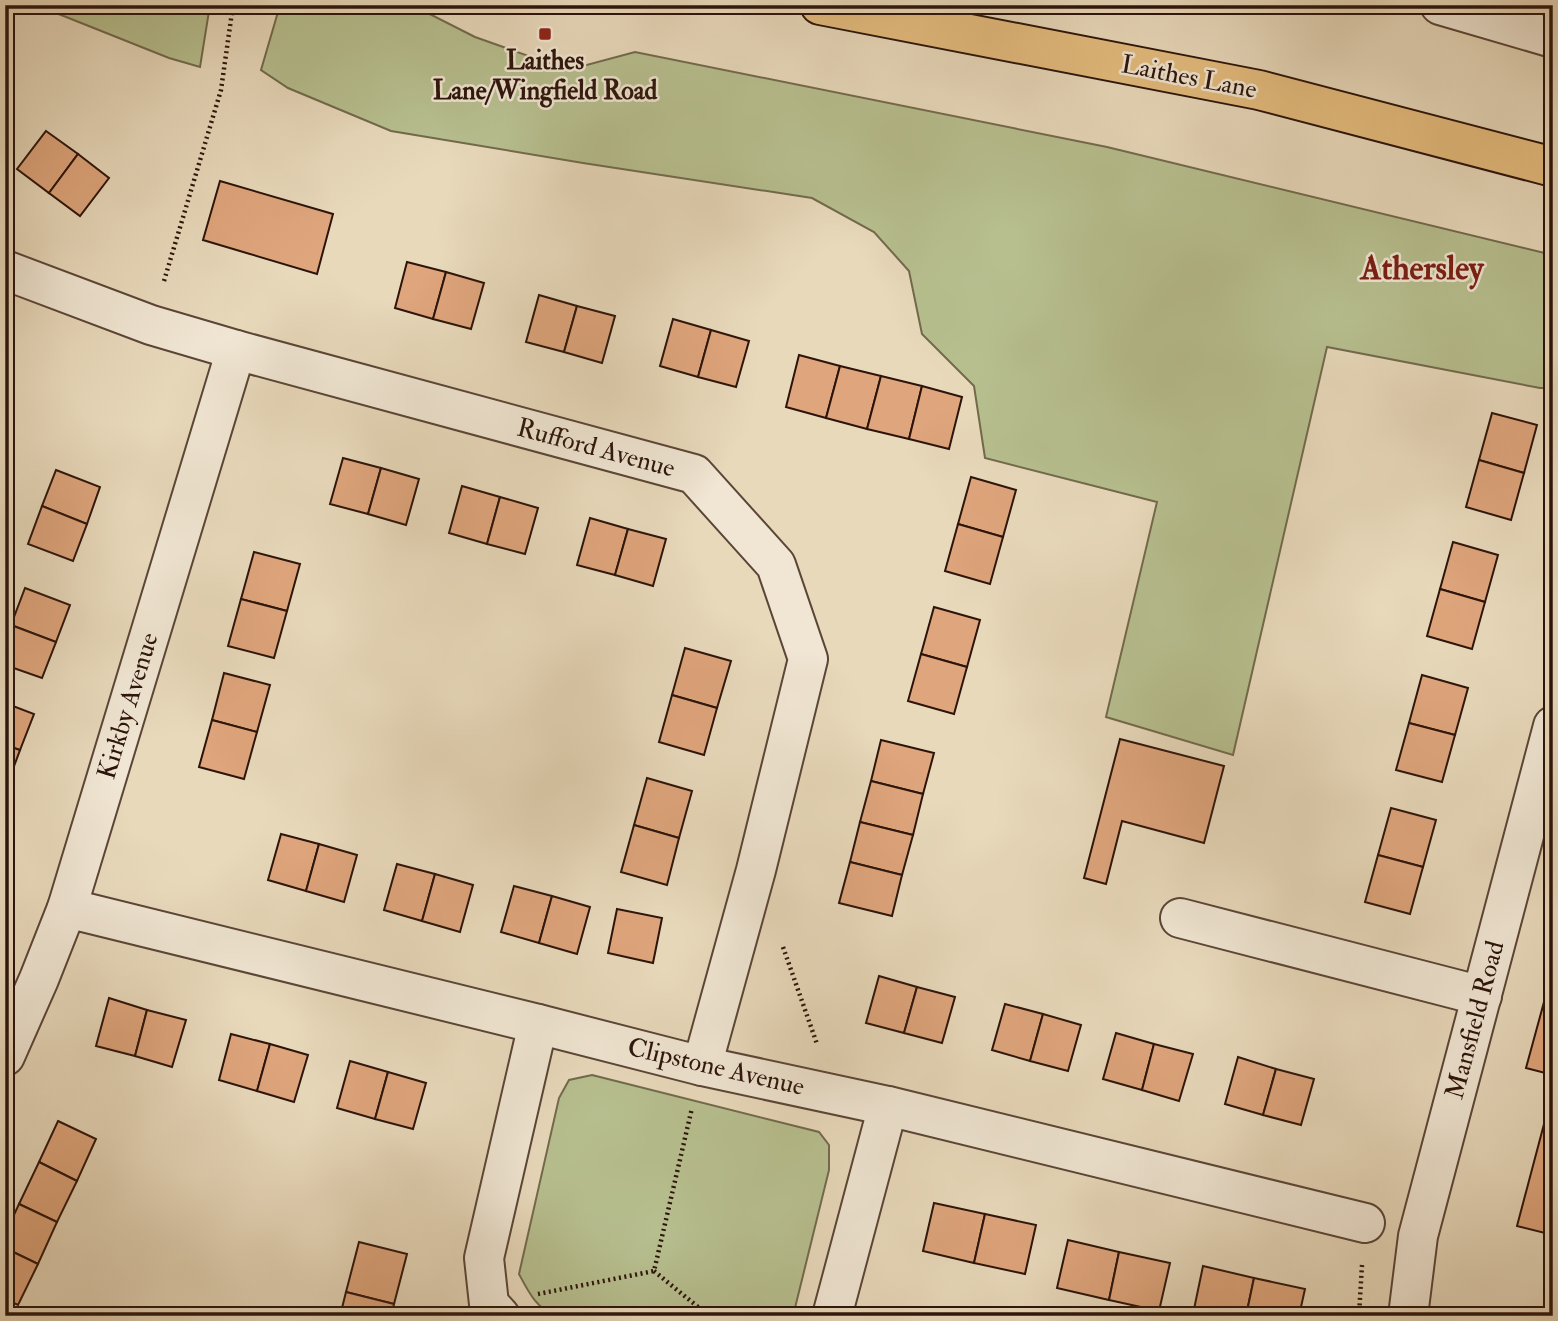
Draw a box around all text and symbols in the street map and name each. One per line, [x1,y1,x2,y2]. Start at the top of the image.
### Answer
marker: Laithes Lane/Wingfield Road [537,26,553,42]
place label: Laithes Lane/Wingfield Road [433,45,657,108]
street label: Laithes Lane [1119,48,1260,106]
district label: Athersley [1359,248,1485,290]
street label: Rufford Avenue [514,412,679,484]
street label: Kirkby Avenue [91,629,166,783]
street label: Mansfield Road [1439,937,1512,1103]
street label: Clipstone Avenue [624,1031,808,1104]

